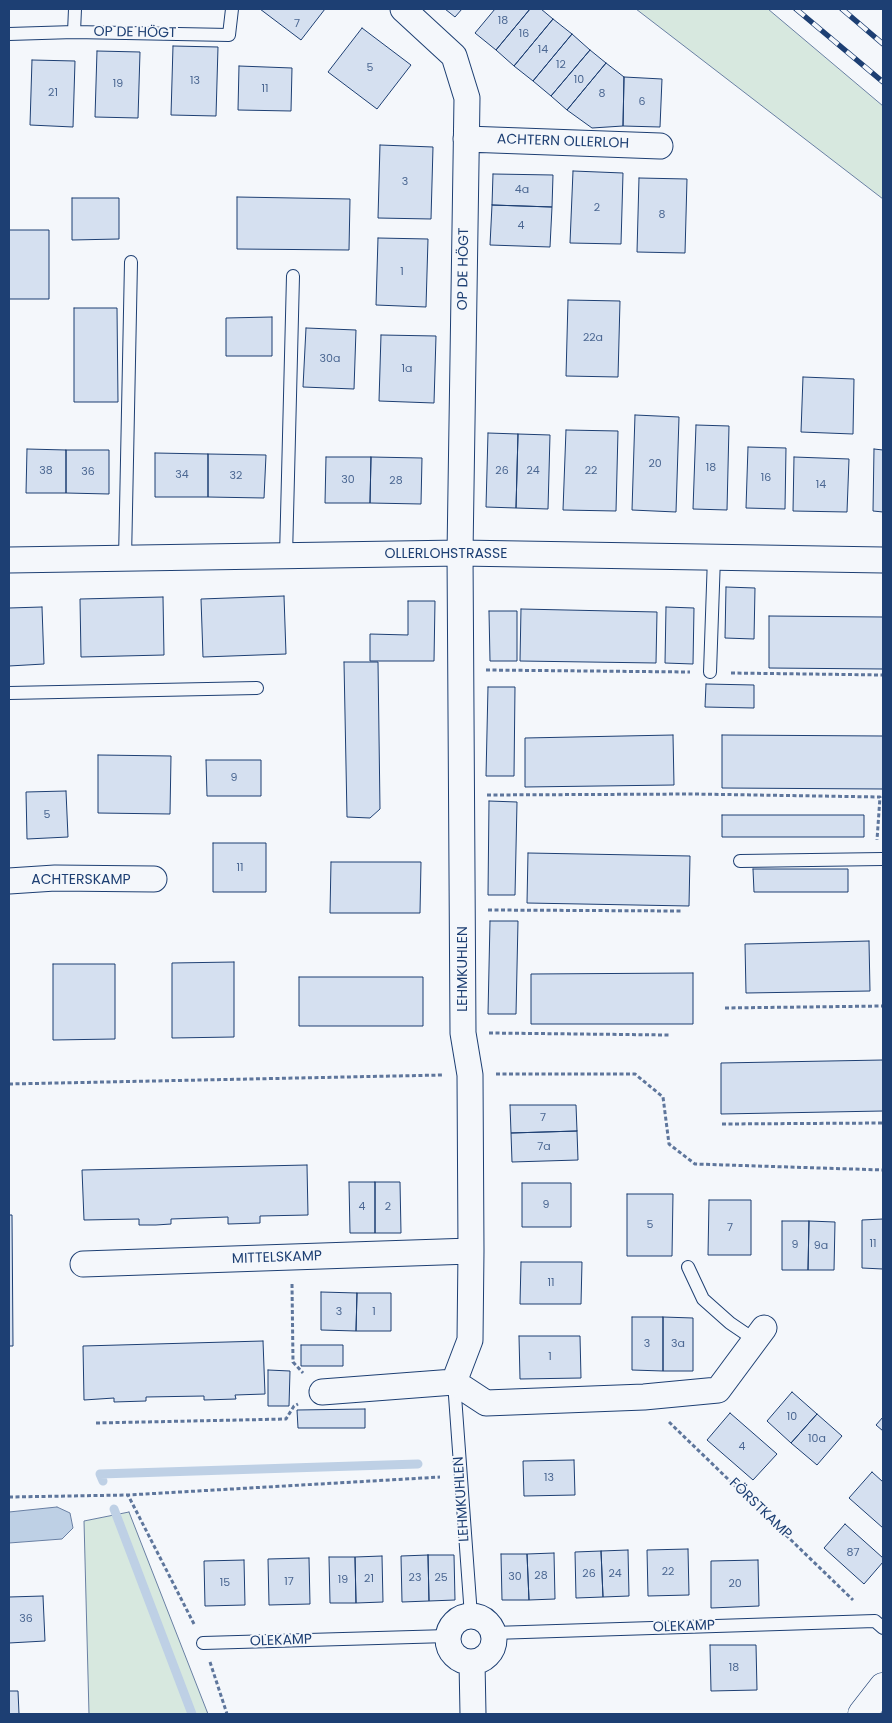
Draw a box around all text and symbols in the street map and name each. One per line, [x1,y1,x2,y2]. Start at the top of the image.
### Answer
house number: 18 [498,14,508,28]
house number: 7 [294,17,300,31]
street label: OP DE HÖGT [93,24,177,42]
house number: 16 [519,27,529,41]
house number: 14 [538,43,548,57]
house number: 12 [556,58,566,72]
house number: 5 [367,61,373,75]
house number: 10 [574,73,584,87]
house number: 13 [190,74,200,88]
house number: 19 [113,77,123,91]
house number: 11 [261,82,269,96]
house number: 21 [48,86,58,100]
house number: 8 [599,87,605,101]
house number: 6 [639,95,645,109]
street label: ACHTERN OLLERLOH [497,131,629,153]
house number: 3 [402,175,408,189]
house number: 4a [515,183,529,197]
house number: 2 [594,201,600,215]
house number: 8 [659,208,665,222]
house number: 4 [518,219,524,233]
street label: OP DE HÖGT [455,227,473,311]
house number: 1 [400,265,404,279]
house number: 22a [583,331,603,345]
house number: 30a [320,352,340,366]
house number: 1a [402,362,412,376]
house number: 20 [648,457,662,471]
house number: 18 [706,461,716,475]
house number: 38 [39,464,53,478]
house number: 26 [495,464,509,478]
house number: 24 [526,464,540,478]
house number: 22 [585,464,597,478]
house number: 36 [81,465,95,479]
house number: 34 [175,468,189,482]
house number: 32 [230,469,242,483]
house number: 16 [761,471,771,485]
house number: 30 [341,473,355,487]
house number: 28 [389,474,403,488]
house number: 14 [816,478,826,492]
street label: OLLERLOHSTRASSE [385,546,507,562]
house number: 9 [231,771,237,785]
house number: 5 [44,808,50,822]
house number: 11 [236,861,244,875]
street label: ACHTERSKAMP [31,872,131,888]
street label: LEHMKUHLEN [455,926,471,1012]
house number: 7 [540,1111,546,1125]
house number: 7a [537,1140,551,1154]
house number: 9 [543,1198,549,1212]
house number: 4 [359,1200,365,1214]
house number: 2 [385,1200,391,1214]
house number: 5 [647,1218,653,1232]
house number: 7 [727,1221,733,1235]
house number: 11 [869,1237,877,1251]
house number: 9 [792,1238,798,1252]
house number: 9a [814,1239,828,1253]
street label: MITTELSKAMP [232,1248,322,1268]
house number: 11 [547,1276,555,1290]
house number: 3 [336,1305,342,1319]
house number: 1 [372,1305,376,1319]
house number: 3 [644,1337,650,1351]
house number: 3a [671,1337,685,1351]
house number: 1 [548,1350,552,1364]
house number: 10 [787,1410,797,1424]
house number: 10a [808,1432,826,1446]
house number: 4 [739,1440,745,1454]
street label: LEHMKUHLEN [451,1456,473,1542]
house number: 13 [544,1471,554,1485]
street label: FÖRSTKAMP [725,1475,795,1543]
house number: 87 [847,1546,859,1560]
house number: 22 [662,1565,674,1579]
house number: 26 [582,1567,596,1581]
house number: 24 [608,1567,622,1581]
house number: 28 [534,1569,548,1583]
house number: 30 [508,1570,522,1584]
house number: 23 [409,1571,421,1585]
house number: 25 [434,1571,448,1585]
house number: 21 [364,1572,374,1586]
house number: 19 [338,1573,348,1587]
house number: 17 [284,1575,294,1589]
house number: 15 [220,1576,230,1590]
house number: 20 [728,1577,742,1591]
house number: 36 [19,1612,33,1626]
street label: OLEKAMP [653,1618,715,1636]
street label: OLEKAMP [250,1632,312,1650]
house number: 18 [729,1661,739,1675]

